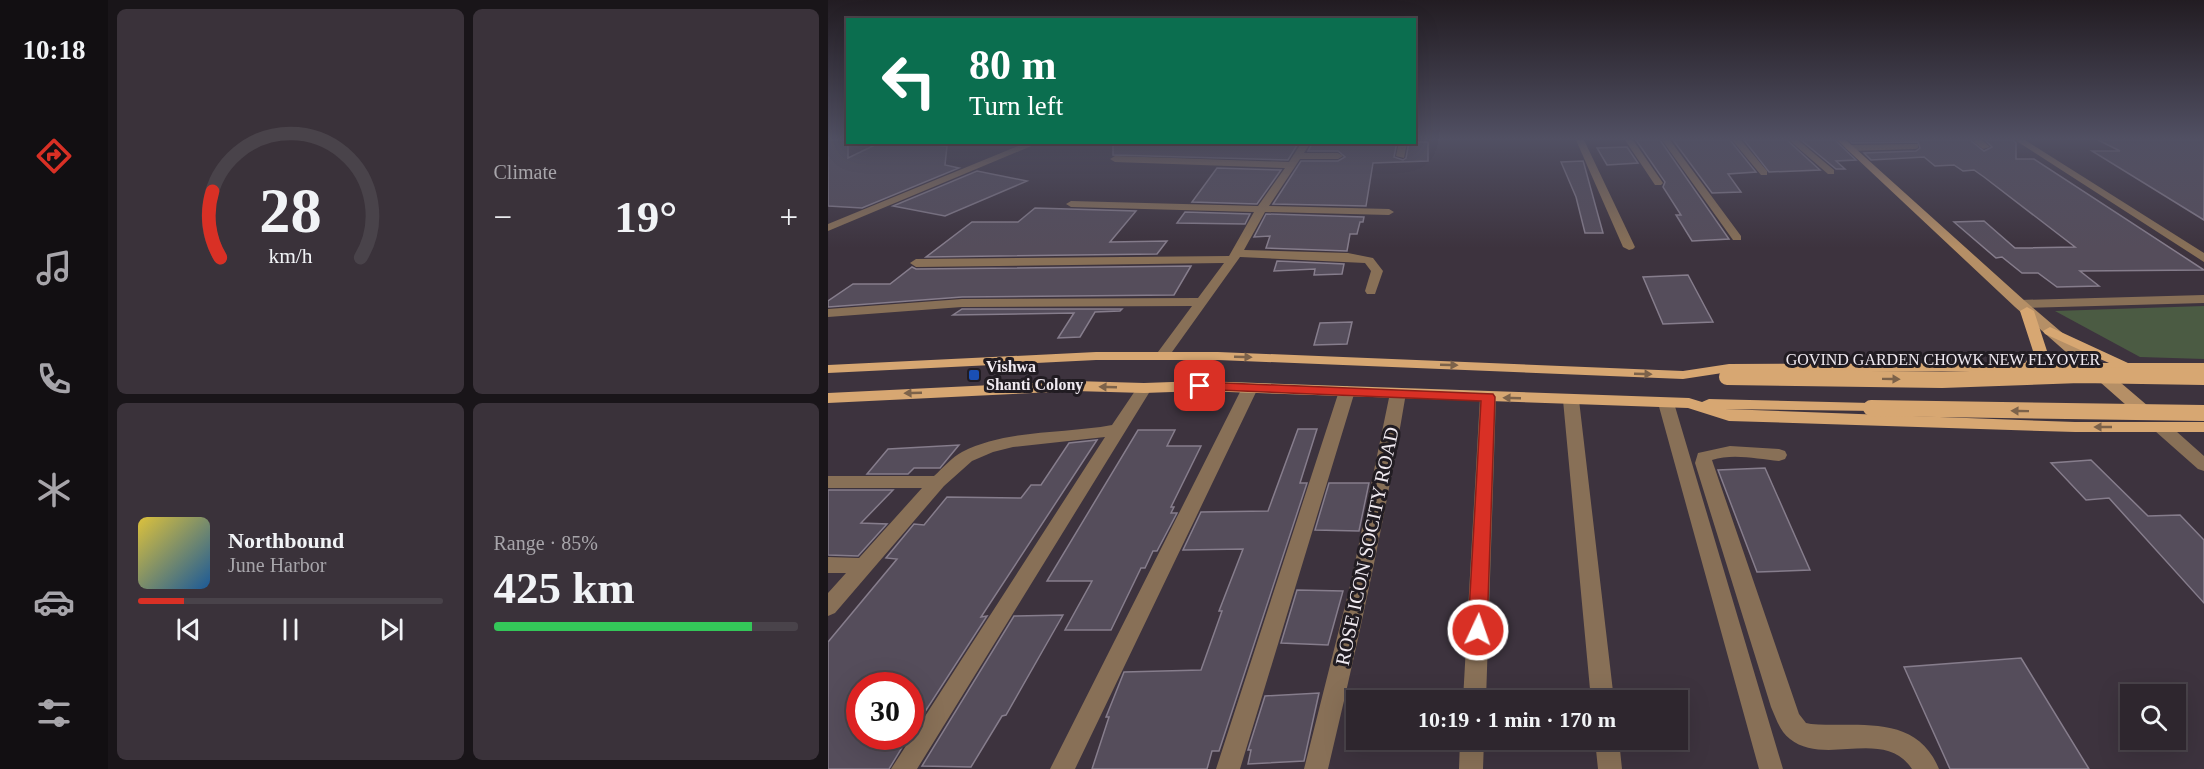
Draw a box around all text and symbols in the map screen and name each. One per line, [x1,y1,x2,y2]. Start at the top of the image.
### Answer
text: 10:18 [23,35,86,65]
icon: left [870,42,948,120]
text: 80 m [969,42,1057,88]
text: Turn left [969,91,1063,121]
icon: directions [33,135,75,177]
text: Climate [494,161,557,183]
text: 28 [259,176,321,245]
text: 19° [614,192,677,242]
text: − [494,199,512,235]
text: + [779,199,798,235]
text: km/h [268,245,313,269]
icon: music [33,247,75,289]
street label: GOVIND GARDEN CHOWK NEW FLYOVER [1786,351,2101,368]
one-way arrow [1234,353,1253,362]
icon: phone [33,358,75,400]
place label: Vishwa Shanti Colony [986,358,1083,394]
pin [1174,360,1225,411]
one-way arrow [1439,361,1458,370]
marker: Vishwa Shanti Colony [967,368,981,382]
icon: arrive [1183,369,1216,402]
one-way arrow [1634,369,1653,379]
one-way arrow [1881,375,1900,384]
one-way arrow [1098,383,1117,392]
one-way arrow [903,388,922,398]
one-way arrow [1503,393,1522,402]
one-way arrow [2010,406,2029,416]
one-way arrow [2093,422,2112,432]
street label: ROSE ICON SOCITY ROAD [1331,425,1403,667]
icon: climate [33,469,75,511]
text: Northbound [228,528,344,553]
text: Range · 85% [494,532,598,554]
text: June Harbor [228,554,326,576]
text: 425 km [494,563,635,613]
icon: car [33,581,75,623]
position arrow [1446,598,1510,662]
icon: previous [172,613,205,646]
icon: pause [274,613,307,646]
icon: next [375,613,408,646]
speed limit sign: 30 [846,672,924,750]
map controls [2120,684,2186,750]
button: search [2120,684,2186,750]
icon: filters [33,692,75,734]
text: 10:19 · 1 min · 170 m [1418,707,1616,732]

